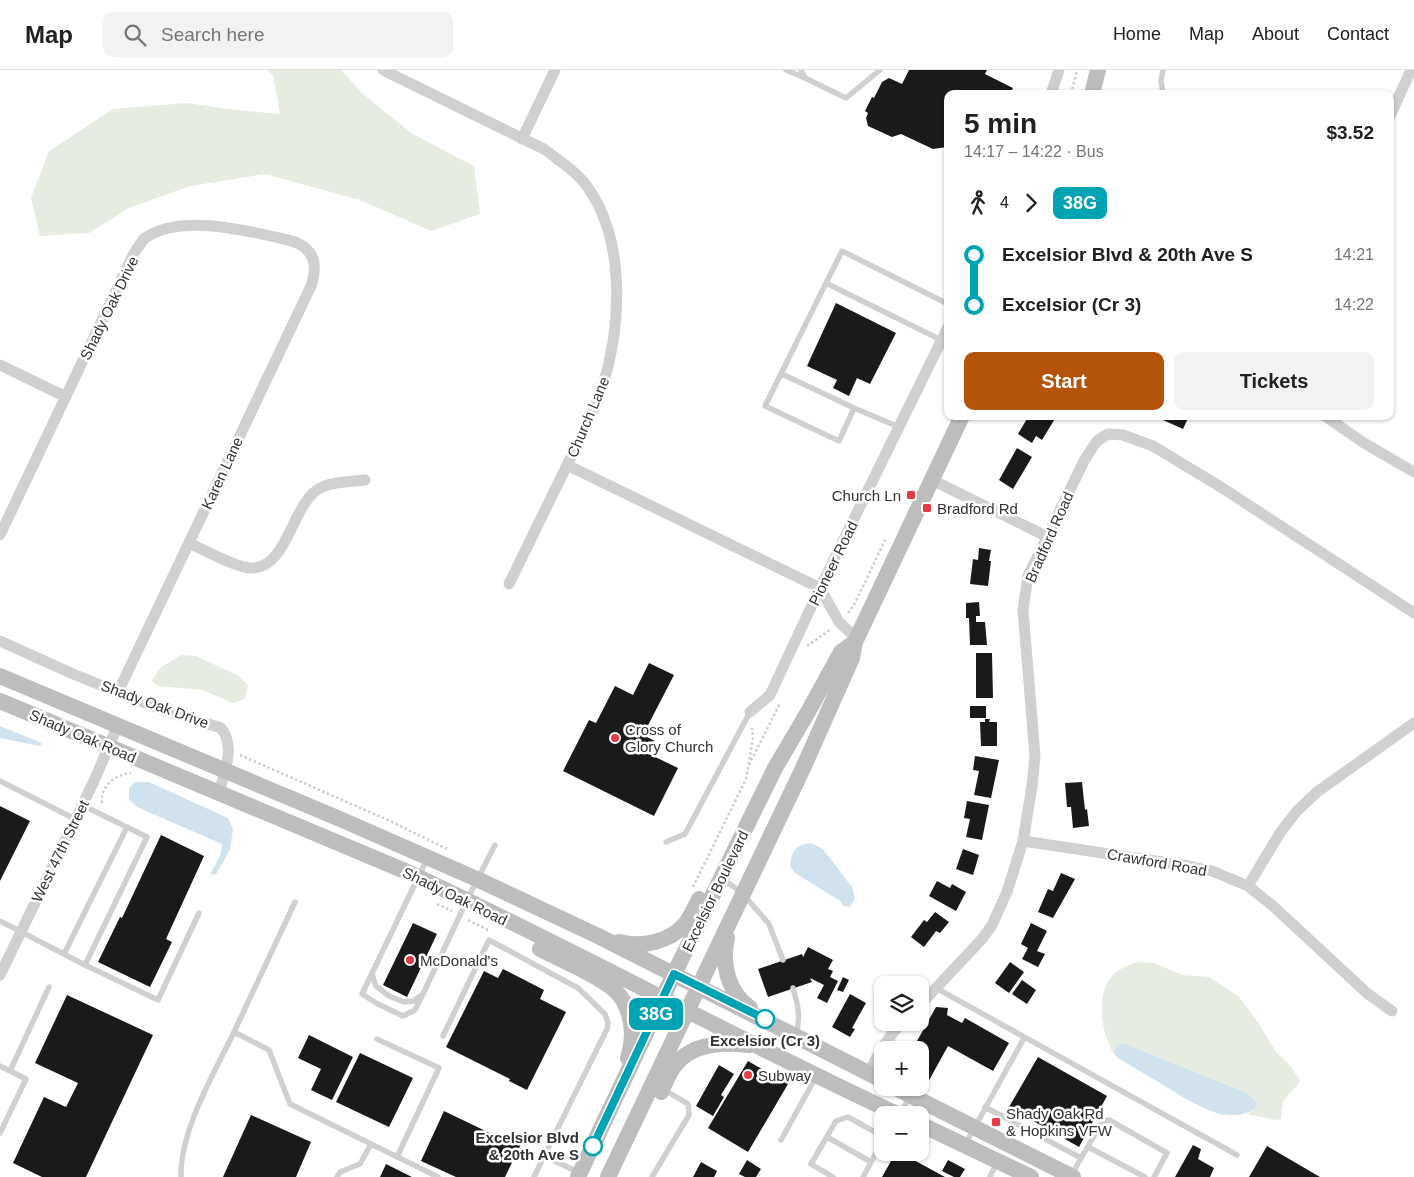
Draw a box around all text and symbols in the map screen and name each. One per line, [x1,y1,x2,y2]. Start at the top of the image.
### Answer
search box [103,12,453,57]
text: Map [25,21,73,48]
icon: search [121,21,149,49]
text: Search here [161,24,265,45]
text: Home [1113,24,1161,44]
text: Map [1189,24,1224,44]
text: About [1252,24,1299,44]
text: Contact [1327,24,1389,44]
text: 5 min [964,108,1037,139]
text: $3.52 [1326,122,1374,143]
text: 14:17 – 14:22 · Bus [964,143,1104,160]
icon: walk [964,189,992,217]
icon: forward [1017,189,1045,217]
text: 38G [1063,193,1097,213]
text: 4 [1000,194,1009,211]
text: Excelsior Blvd & 20th Ave S [1002,244,1253,265]
text: 14:21 [1334,246,1374,263]
street label: Shady Oak Drive [77,253,141,363]
text: Excelsior (Cr 3) [1002,294,1141,315]
text: 14:22 [1334,296,1374,313]
button: Start [964,352,1164,410]
button: Tickets [1174,352,1374,410]
street label: Church Lane [563,374,613,460]
street label: Karen Lane [198,434,246,512]
place label: Church Ln [832,487,901,504]
marker: Church Ln [905,489,917,501]
street label: Bradford Road [1021,489,1077,585]
place label: Bradford Rd [937,500,1018,517]
marker: Bradford Rd [921,502,933,514]
street label: Pioneer Road [805,518,861,608]
street label: Shady Oak Drive [99,677,211,731]
street label: Shady Oak Road [27,706,139,766]
place label: Cross of Glory Church [625,721,713,755]
marker: Cross of Glory Church [609,732,621,744]
street label: West 47th Street [28,796,92,905]
street label: Excelsior Boulevard [678,828,752,954]
street label: Crawford Road [1106,845,1208,879]
street label: Shady Oak Road [400,863,510,929]
place label: McDonald's [420,952,498,969]
marker: McDonald's [404,954,416,966]
map controls [874,976,929,1161]
button: layers [874,976,929,1031]
line badge: 38G [627,998,685,1030]
text: 38G [639,1004,673,1024]
marker: Excelsior (Cr 3) [755,1009,775,1029]
place label: Excelsior (Cr 3) [710,1032,820,1049]
button: + [874,1041,929,1096]
place label: Subway [758,1067,812,1084]
marker: Subway [742,1069,754,1081]
place label: Shady Oak Rd & Hopkins VFW [1006,1105,1113,1139]
button: − [874,1106,929,1161]
marker: Shady Oak Rd & Hopkins VFW [990,1116,1002,1128]
place label: Excelsior Blvd & 20th Ave S [476,1129,579,1163]
marker: Excelsior Blvd & 20th Ave S [583,1136,603,1156]

